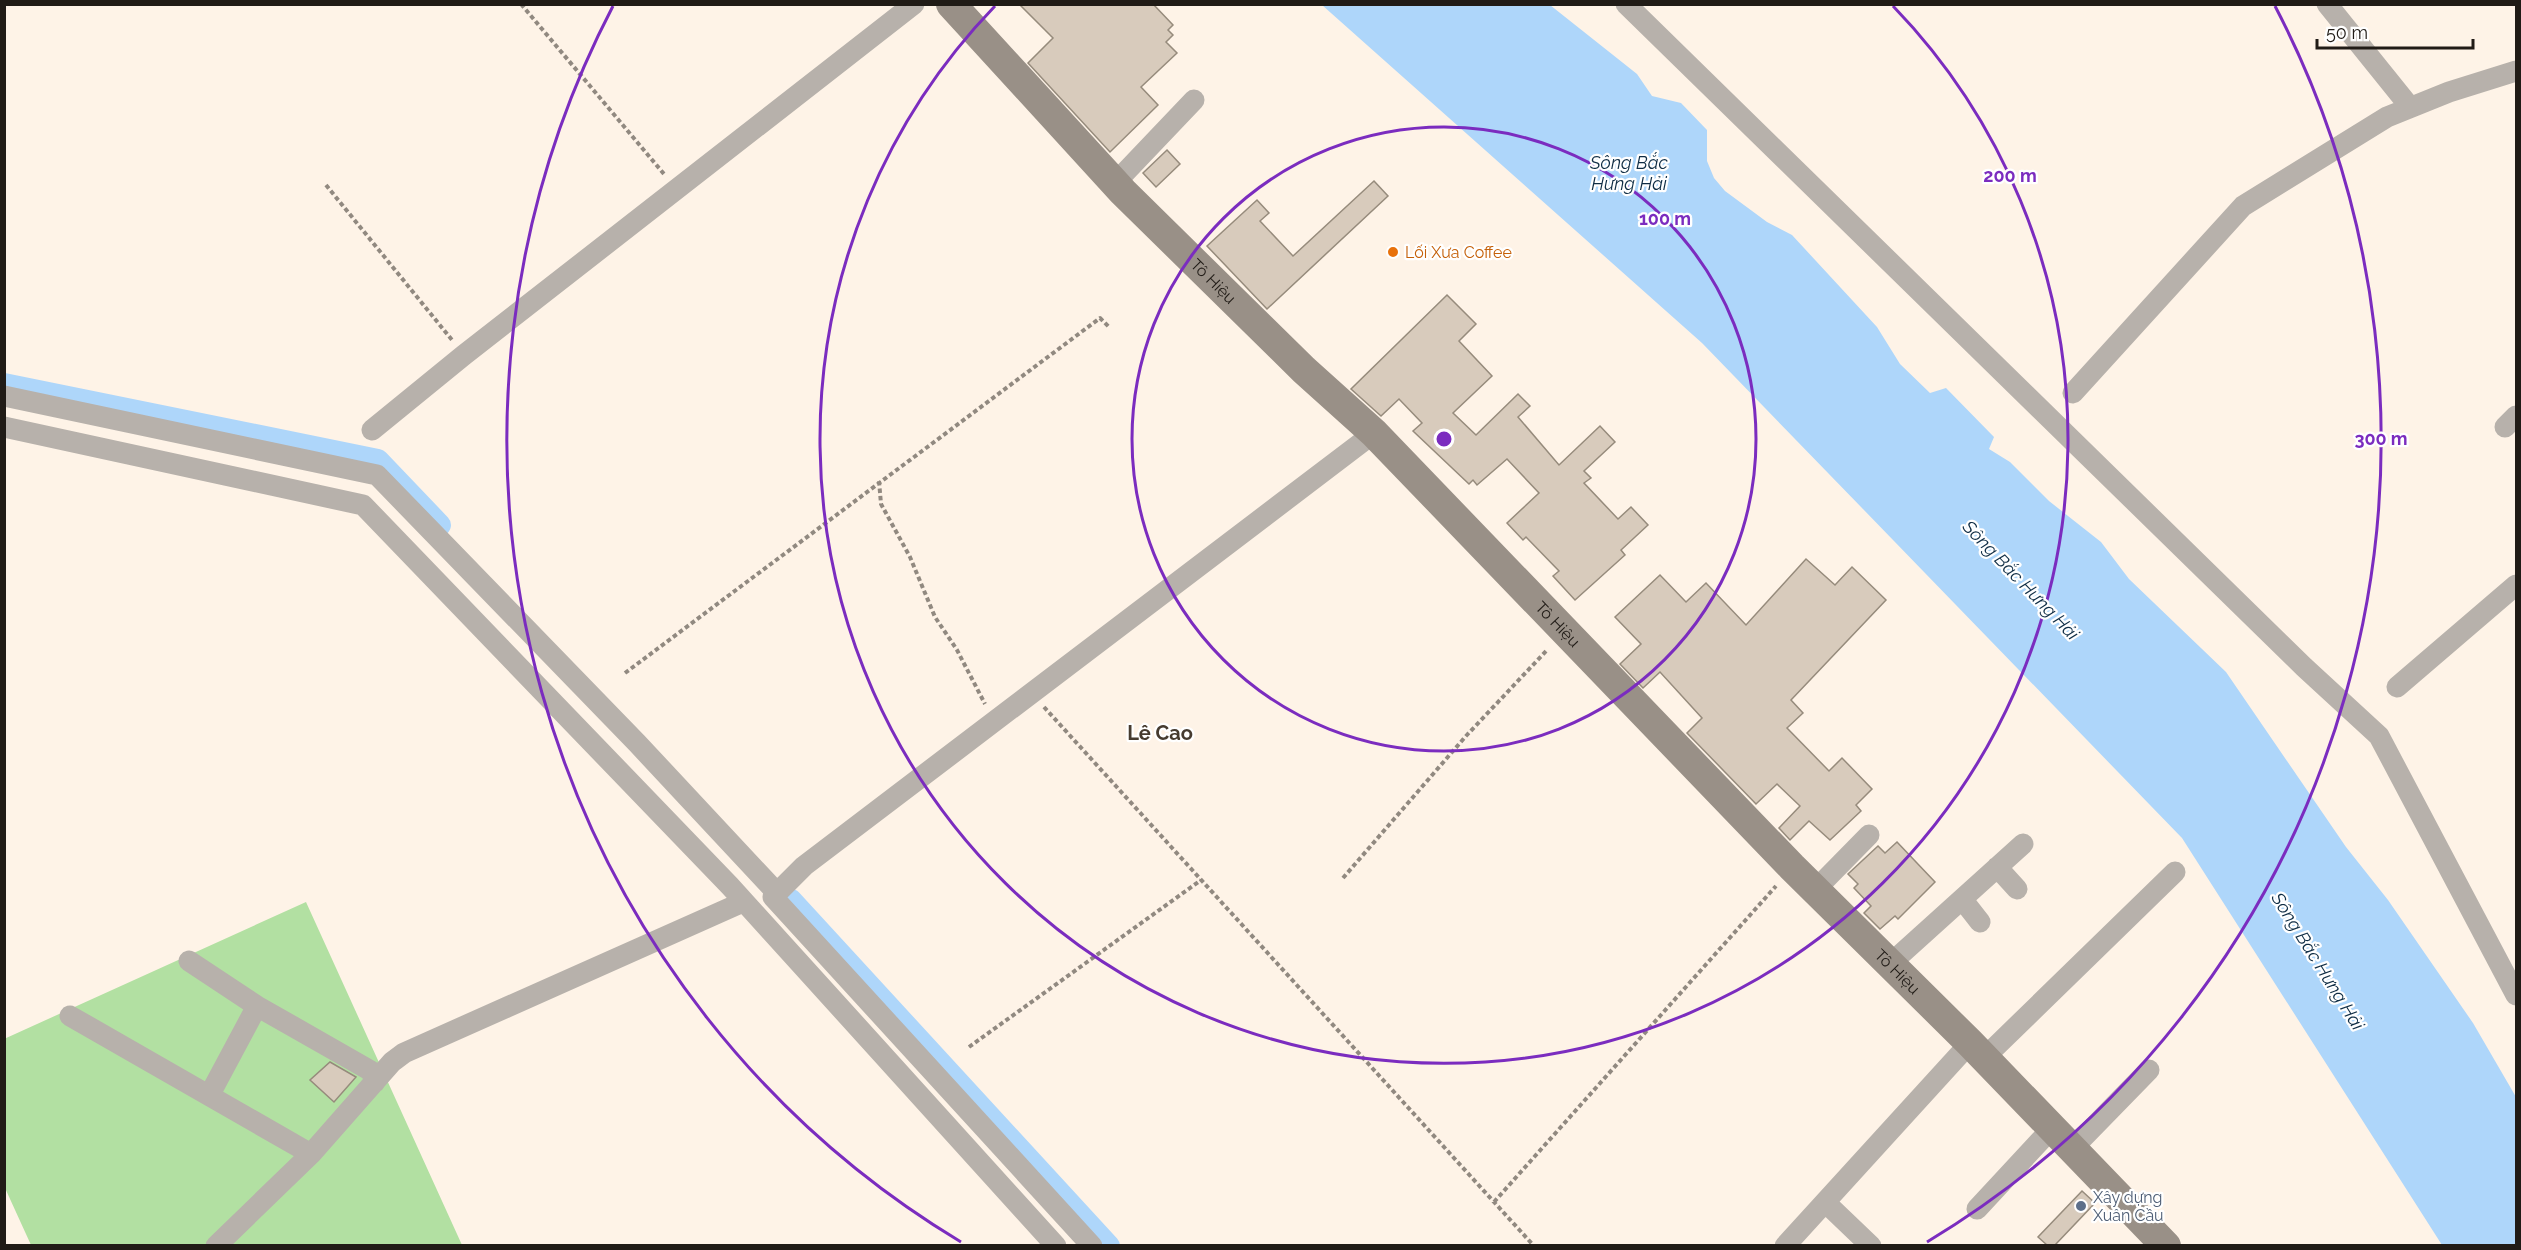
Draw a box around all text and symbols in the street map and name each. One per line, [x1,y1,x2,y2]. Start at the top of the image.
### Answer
scale bar [2317,12,2473,50]
text: 50 m [2326,22,2368,43]
water label: Sông Bắc Hưng Hải [1589,152,1668,194]
text: 200 m [1983,165,2037,186]
text: 100 m [1639,208,1691,229]
place label: Lối Xưa Coffee [1405,243,1512,262]
marker: Lối Xưa Coffee [1386,245,1400,259]
street label: Tô Hiệu [1187,255,1240,308]
text: 300 m [2354,428,2408,449]
centre of rings [1434,429,1454,449]
water label: Sông Bắc Hưng Hải [1958,515,2084,645]
street label: Tô Hiệu [1532,597,1584,651]
district label: Lê Cao [1127,721,1193,745]
water label: Sông Bắc Hưng Hải [2267,888,2369,1034]
street label: Tô Hiệu [1871,945,1924,998]
place label: Xây dựng Xuân Cầu [2093,1188,2164,1225]
marker: Xây dựng Xuân Cầu [2074,1199,2088,1213]

